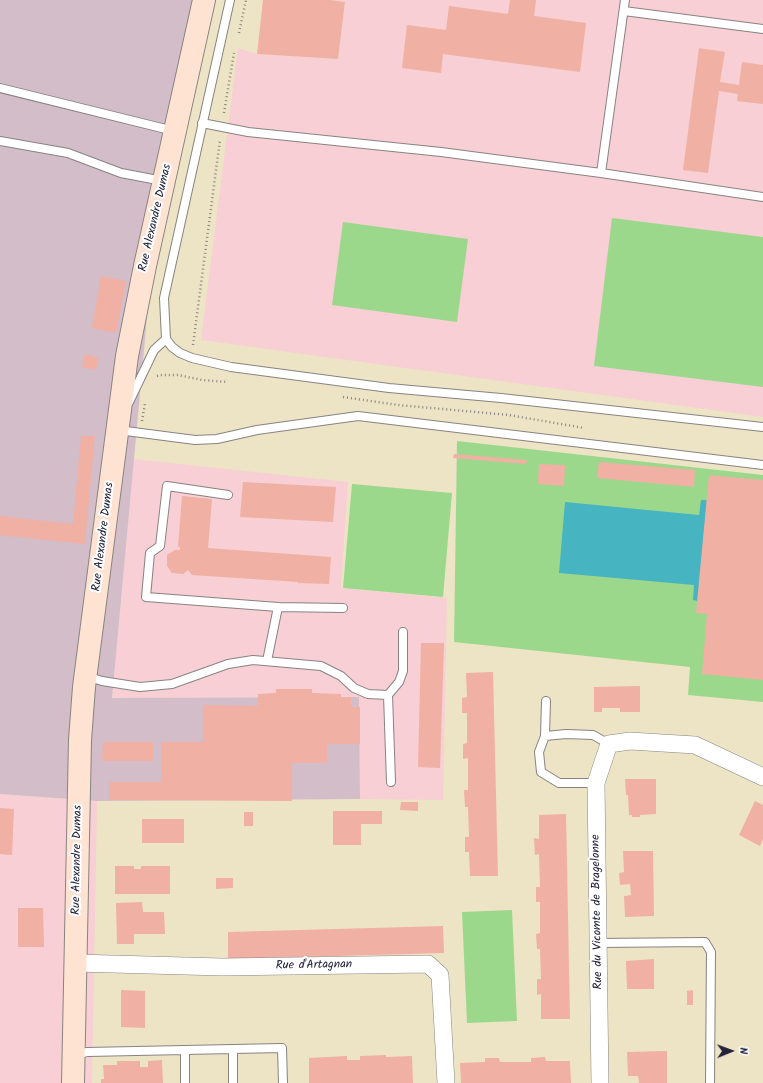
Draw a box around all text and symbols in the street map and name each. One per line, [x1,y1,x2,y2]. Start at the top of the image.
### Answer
street label: Rue Alexandre Dumas [137,163,175,273]
street label: Rue Alexandre Dumas [90,482,118,592]
street label: Rue Alexandre Dumas [70,805,86,915]
street label: Rue du Vicomte de Bragelonne [589,834,607,990]
street label: Rue d'Artagnan [276,958,352,974]
north arrow [711,1031,751,1071]
text: N [734,1047,752,1054]

